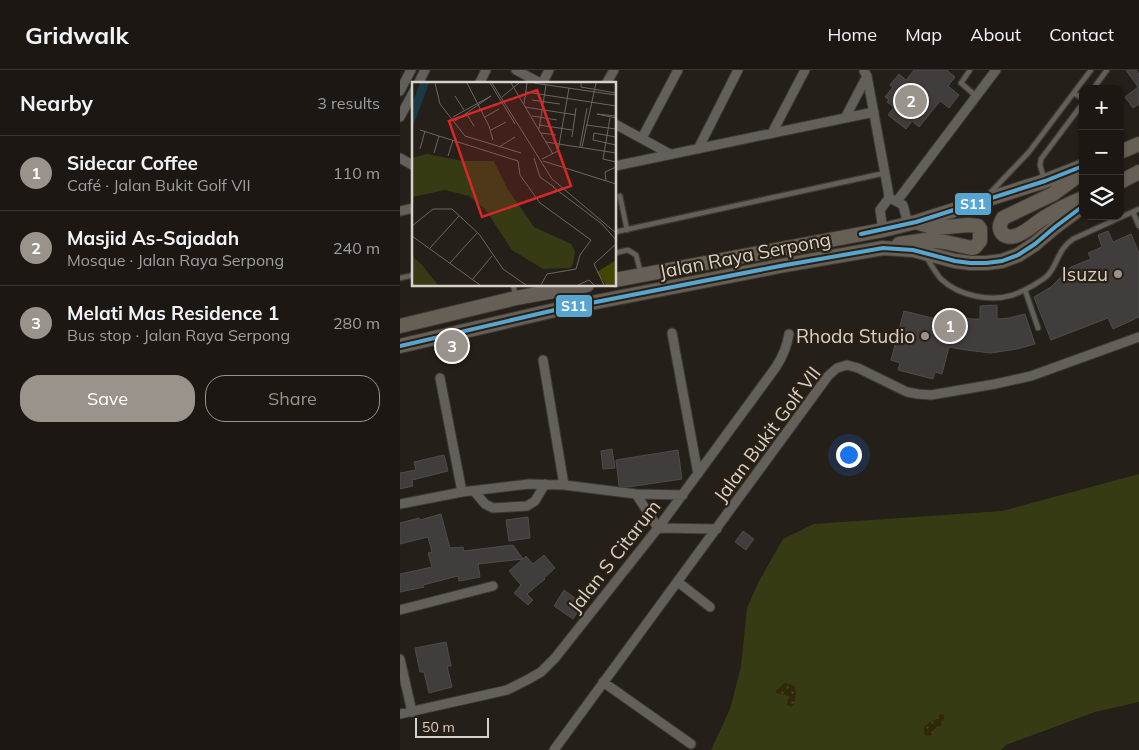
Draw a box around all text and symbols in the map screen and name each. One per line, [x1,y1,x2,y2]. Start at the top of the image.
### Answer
text: Gridwalk [25,20,129,50]
text: Home [827,23,877,46]
text: Map [905,23,942,46]
text: About [970,23,1021,46]
text: Contact [1049,23,1114,46]
inset map [412,82,616,286]
pin: 2 [895,82,927,120]
map controls [1079,85,1124,220]
button: + [1079,85,1124,130]
text: Nearby [20,90,93,116]
text: 3 results [317,93,380,113]
button: − [1079,130,1124,175]
text: Sidecar Coffee [67,151,198,175]
text: 1 [31,163,41,183]
text: 110 m [333,163,380,183]
text: Café · Jalan Bukit Golf VII [67,175,251,195]
button: layers [1079,175,1124,220]
line badge: S11 [954,192,992,216]
text: S11 [960,195,986,213]
text: Masjid As-Sajadah [67,226,239,250]
street label: Jalan Raya Serpong [657,227,833,283]
text: 2 [31,238,41,258]
text: 240 m [333,238,380,258]
text: Mosque · Jalan Raya Serpong [67,250,284,270]
place label: Isuzu [1062,262,1108,286]
marker: Isuzu [1112,268,1124,280]
line badge: S11 [555,294,593,318]
text: S11 [561,297,587,315]
text: Melati Mas Residence 1 [67,301,279,325]
pin: 1 [934,307,966,345]
text: 3 [31,313,41,333]
text: 280 m [333,313,380,333]
place label: Rhoda Studio [796,324,915,348]
text: Bus stop · Jalan Raya Serpong [67,325,290,345]
pin: 3 [436,327,468,365]
marker: Rhoda Studio [919,330,931,342]
street label: Jalan Bukit Golf VII [708,362,826,506]
button: Save [20,375,195,422]
button: Share [205,375,380,422]
your location [836,442,862,468]
street label: Jalan S Citarum [563,495,665,617]
scale bar [415,715,489,738]
text: 50 m [422,718,455,736]

